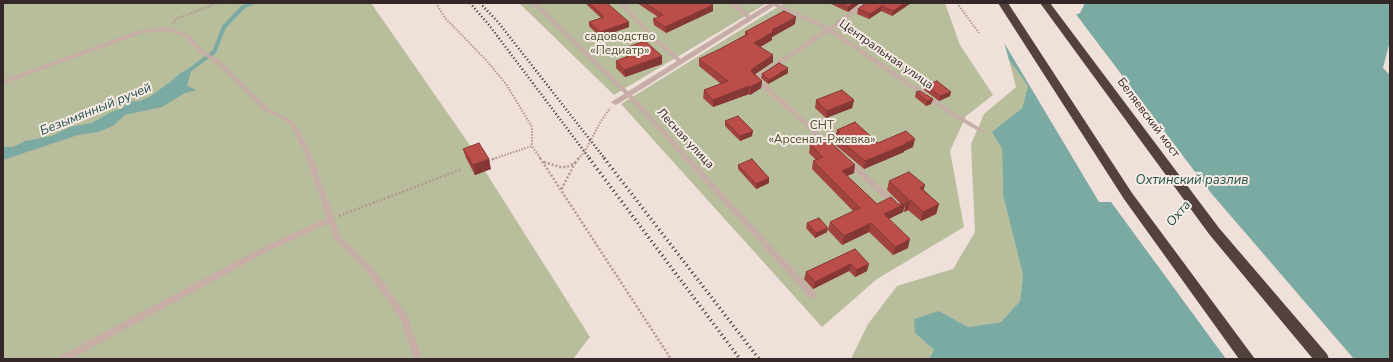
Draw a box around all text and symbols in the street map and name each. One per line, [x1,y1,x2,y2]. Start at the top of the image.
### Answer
street label: Центральная улица [836,17,936,93]
park label: садоводство «Педиатр» [585,30,655,58]
street label: Беляевский мост [1113,75,1183,161]
water label: Безымянный ручей [38,80,154,140]
street label: Лесная улица [653,106,717,172]
park label: СНТ «Арсенал-Ржевка» [769,119,875,147]
water label: Охтинский разлив [1136,173,1248,189]
water label: Охта [1163,198,1195,230]

